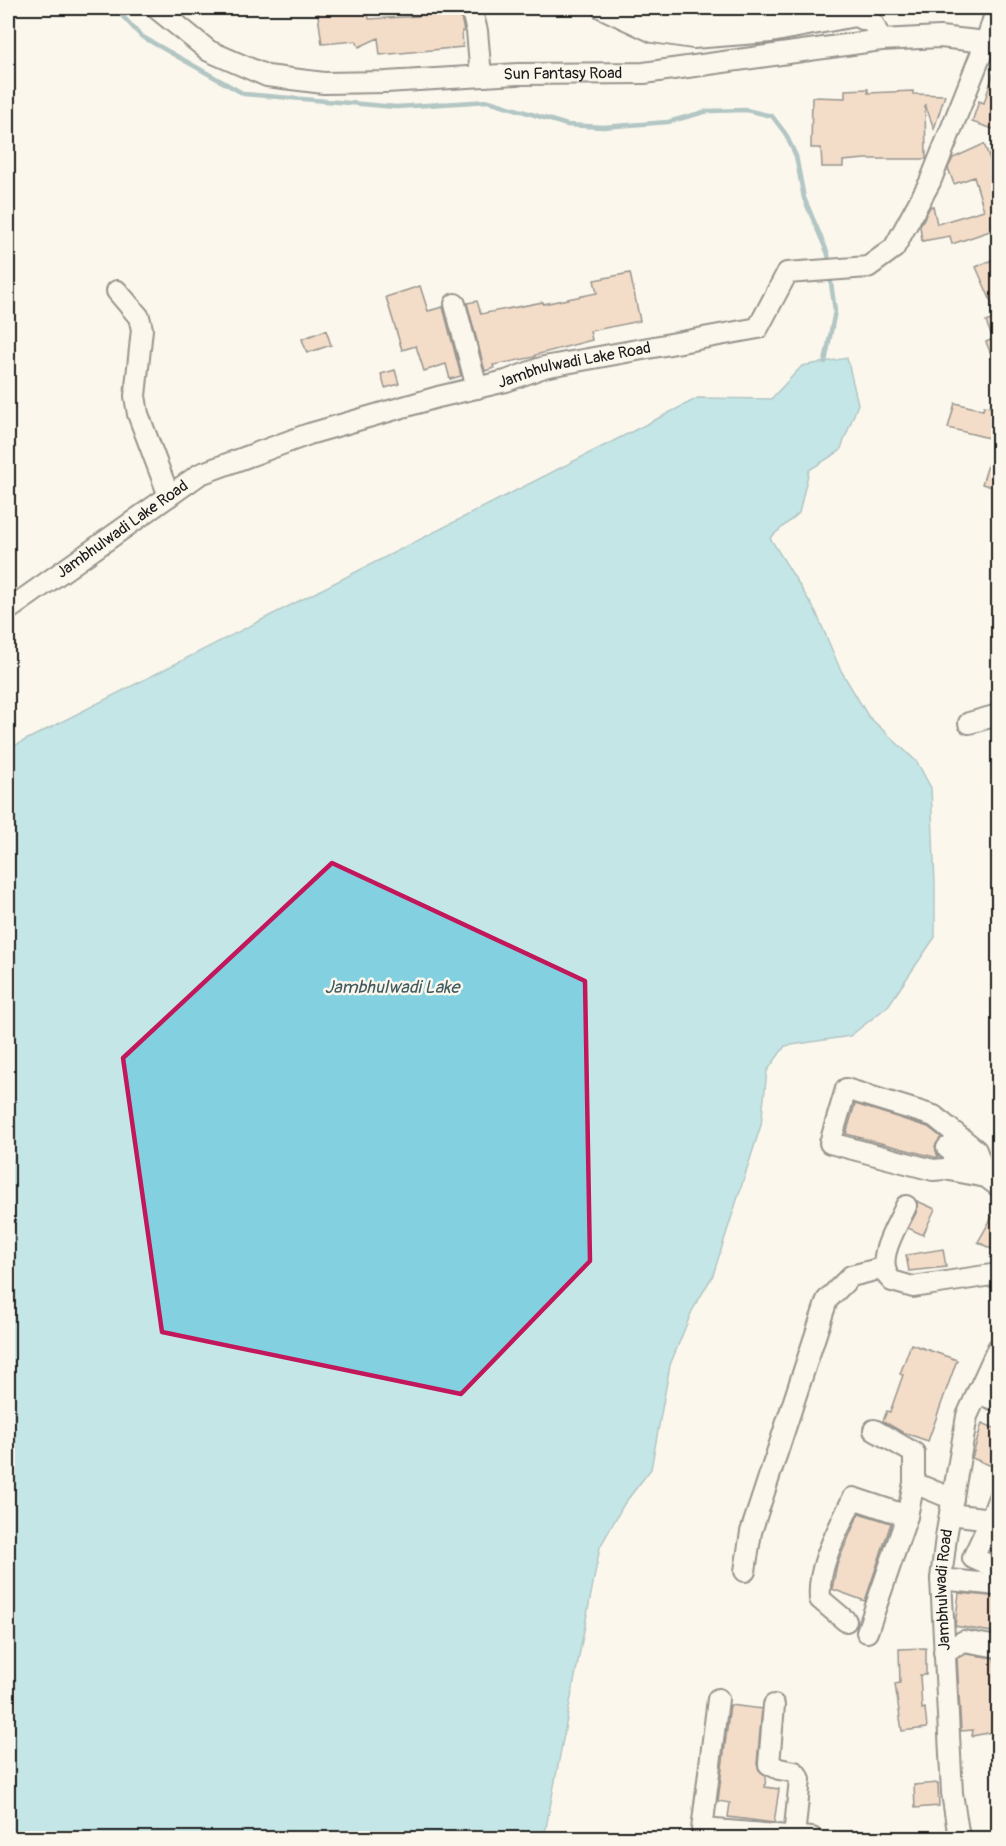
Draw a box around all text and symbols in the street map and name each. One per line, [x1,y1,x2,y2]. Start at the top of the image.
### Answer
street label: Sun Fantasy Road [503,63,623,85]
street label: Jambhulwadi Lake Road [496,338,652,393]
street label: Jambhulwadi Lake Road [53,476,192,583]
water label: Jambhulwadi Lake [325,976,462,999]
street label: Jambhulwadi Road [931,1527,957,1651]

